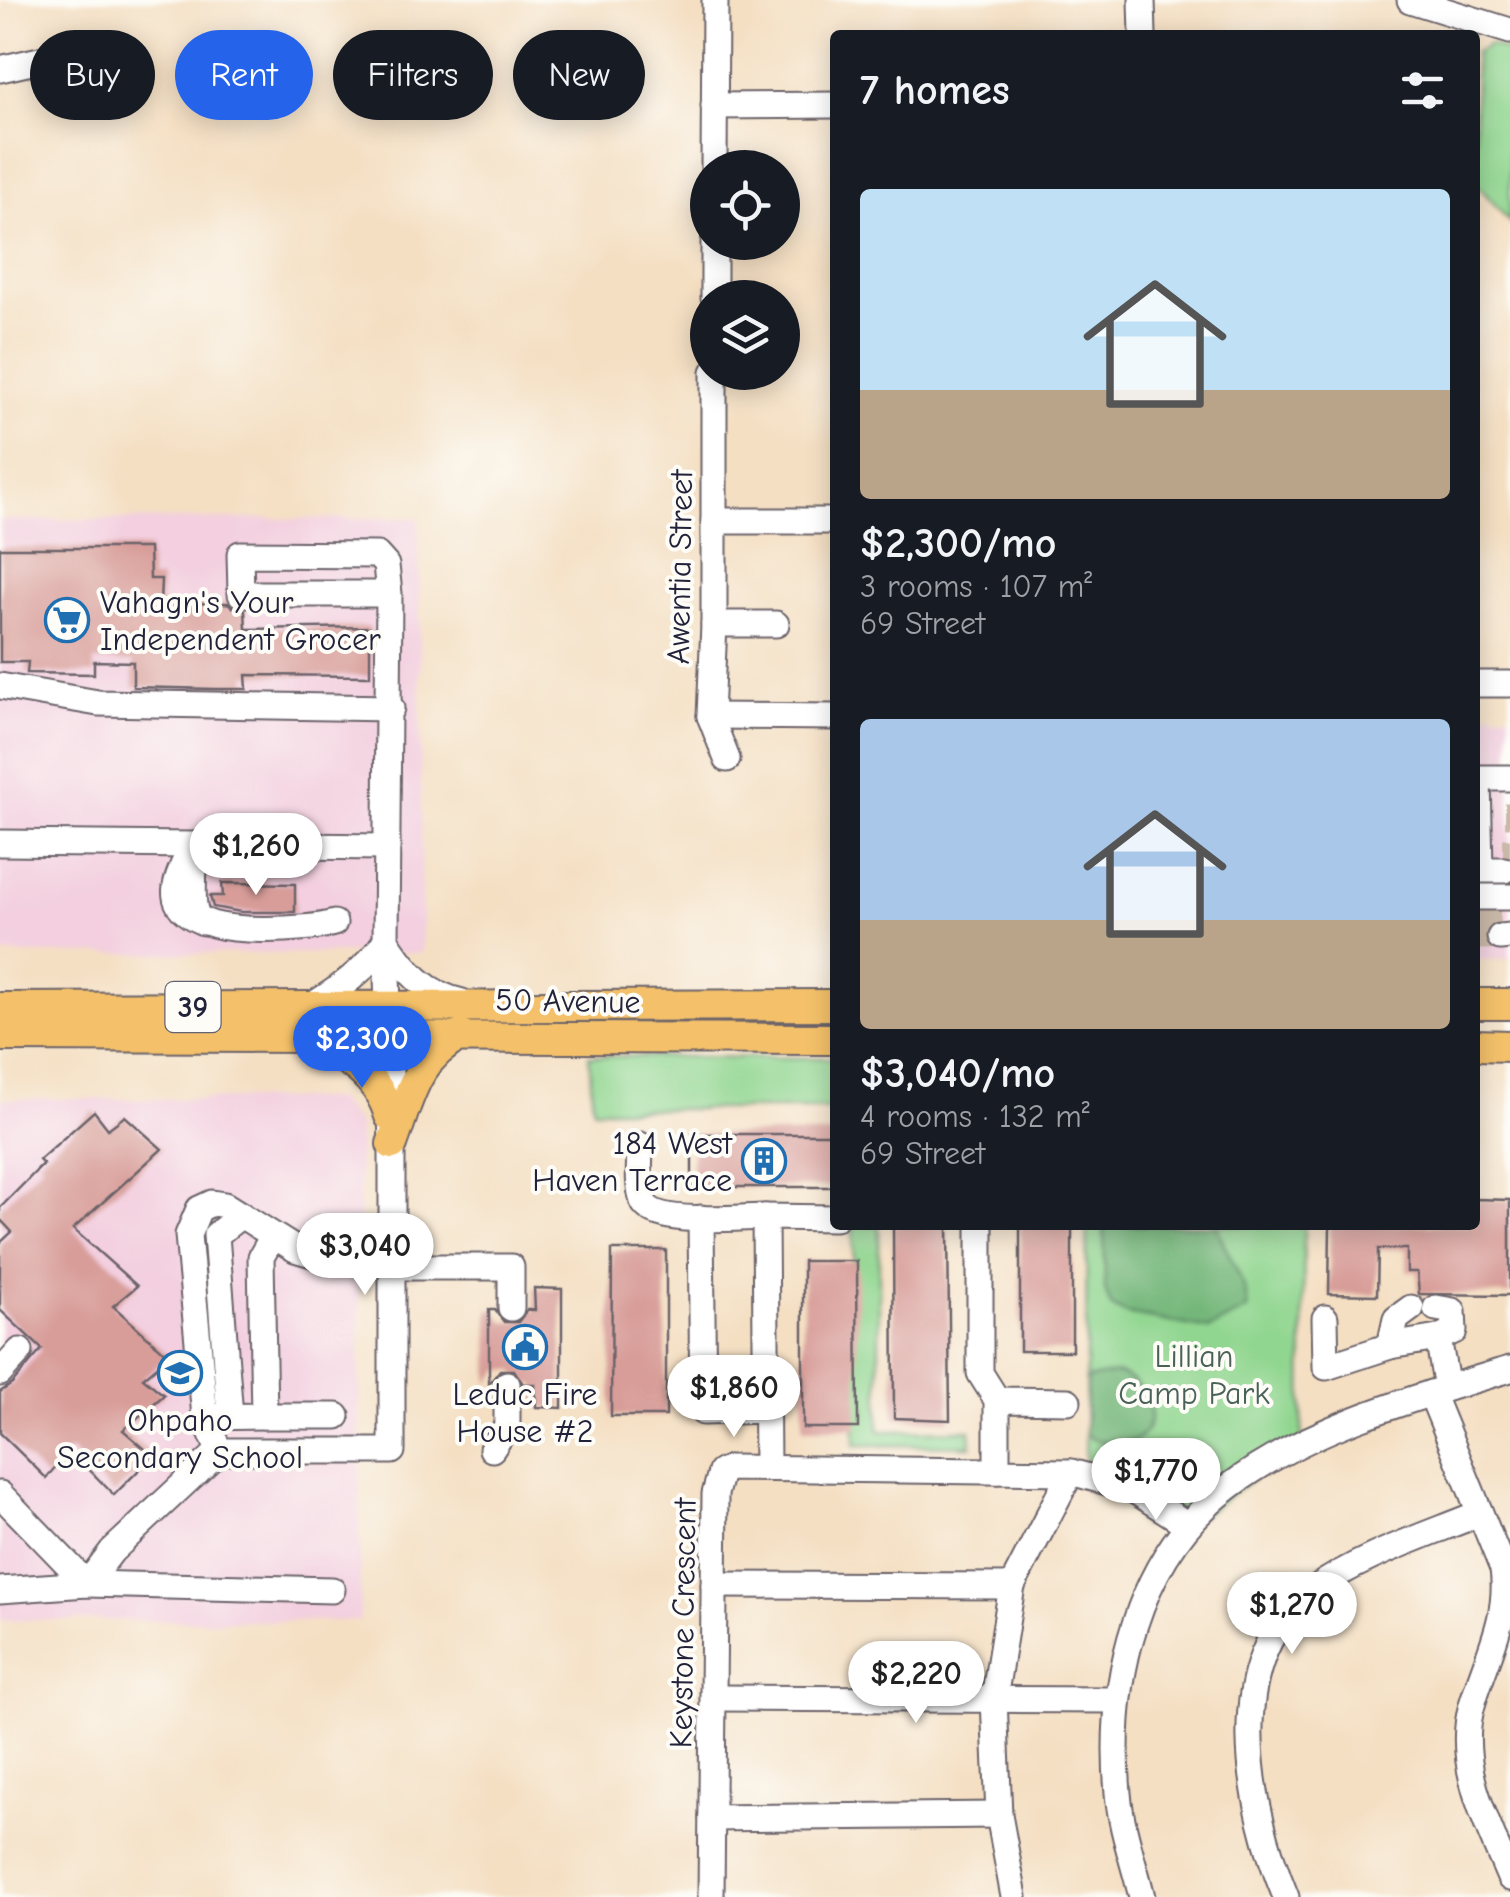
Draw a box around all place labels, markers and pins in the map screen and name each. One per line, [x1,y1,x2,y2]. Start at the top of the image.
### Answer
place label: Vahagn's Your Independent Grocer [100,584,381,658]
supermarket icon: Vahagn's Your Independent Grocer [44,597,90,643]
pin: $1,260 [175,813,337,898]
pin: $2,300 [281,1006,443,1091]
place label: 184 West Haven Terrace [532,1125,733,1199]
building icon: 184 West Haven Terrace [741,1138,787,1184]
pin: $3,040 [284,1213,446,1298]
public building icon: Leduc Fire House #2 [502,1324,548,1370]
school or university icon: Ohpaho Secondary School [157,1350,203,1396]
pin: $1,860 [653,1355,815,1440]
place label: Leduc Fire House #2 [453,1376,597,1450]
place label: Ohpaho Secondary School [57,1402,303,1476]
pin: $1,770 [1075,1438,1237,1523]
pin: $1,270 [1211,1572,1373,1657]
pin: $2,220 [835,1641,997,1726]

